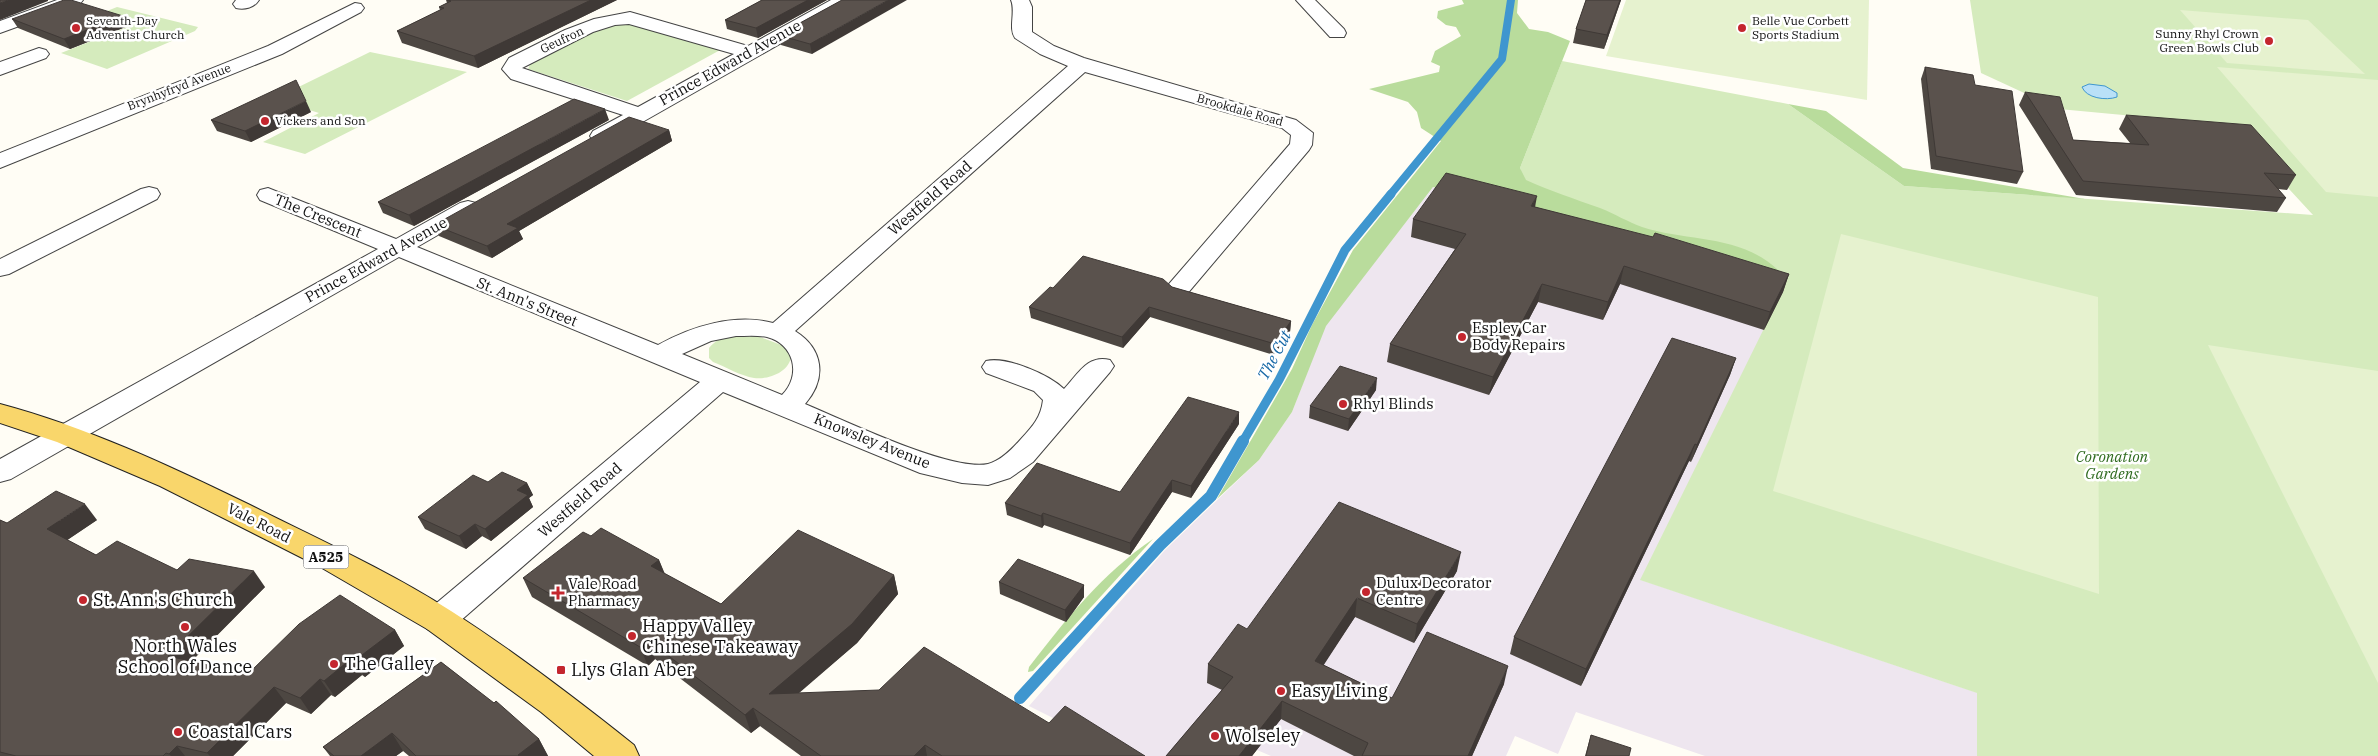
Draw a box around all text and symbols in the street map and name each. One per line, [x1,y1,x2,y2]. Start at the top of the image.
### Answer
place label: Seventh-Day Adventist Church [86,13,185,42]
place label: Belle Vue Corbett Sports Stadium [1752,13,1849,42]
street label: Prince Edward Avenue [655,16,804,110]
marker: Seventh-Day Adventist Church [70,22,82,34]
marker: Belle Vue Corbett Sports Stadium [1736,22,1748,34]
street label: Geufron [538,23,586,56]
place label: Sunny Rhyl Crown Green Bowls Club [2155,26,2259,55]
marker: Sunny Rhyl Crown Green Bowls Club [2263,35,2275,47]
street label: Brynhyfryd Avenue [125,60,233,113]
street label: Brookdale Road [1195,90,1285,129]
place label: Vickers and Son [275,113,366,128]
marker: Vickers and Son [259,115,271,127]
street label: Westfield Road [884,156,975,239]
street label: The Crescent [272,189,365,242]
street label: Prince Edward Avenue [301,213,450,307]
street label: St. Ann's Street [474,273,580,330]
place label: Espley Car Body Repairs [1472,318,1565,354]
water label: The Cut [1253,326,1296,383]
marker: Espley Car Body Repairs [1456,331,1468,343]
place label: Rhyl Blinds [1353,394,1434,413]
marker: Rhyl Blinds [1337,398,1349,410]
street label: Knowsley Avenue [811,408,933,473]
park label: Coronation Gardens [2076,447,2149,483]
street label: Westfield Road [534,458,625,541]
street label: Vale Road [224,498,294,547]
road number: A525 [304,546,348,568]
place label: Dulux Decorator Centre [1376,573,1492,609]
place label: Vale Road Pharmacy [568,574,640,610]
marker: Dulux Decorator Centre [1360,586,1372,598]
marker: Vale Road Pharmacy [552,587,564,599]
place label: St. Ann's Church [93,588,234,611]
marker: St. Ann's Church [77,594,89,606]
place label: Happy Valley Chinese Takeaway [642,614,798,658]
marker: North Wales School of Dance [179,621,191,633]
marker: Happy Valley Chinese Takeaway [626,630,638,642]
place label: North Wales School of Dance [118,634,252,678]
place label: The Galley [344,652,434,675]
marker: The Galley [328,658,340,670]
place label: Llys Glan Aber [571,658,694,681]
marker: Llys Glan Aber [555,664,567,676]
place label: Easy Living [1291,679,1388,702]
marker: Easy Living [1275,685,1287,697]
place label: Coastal Cars [188,720,292,743]
place label: Wolseley [1225,724,1301,747]
marker: Coastal Cars [172,726,184,738]
marker: Wolseley [1209,730,1221,742]

